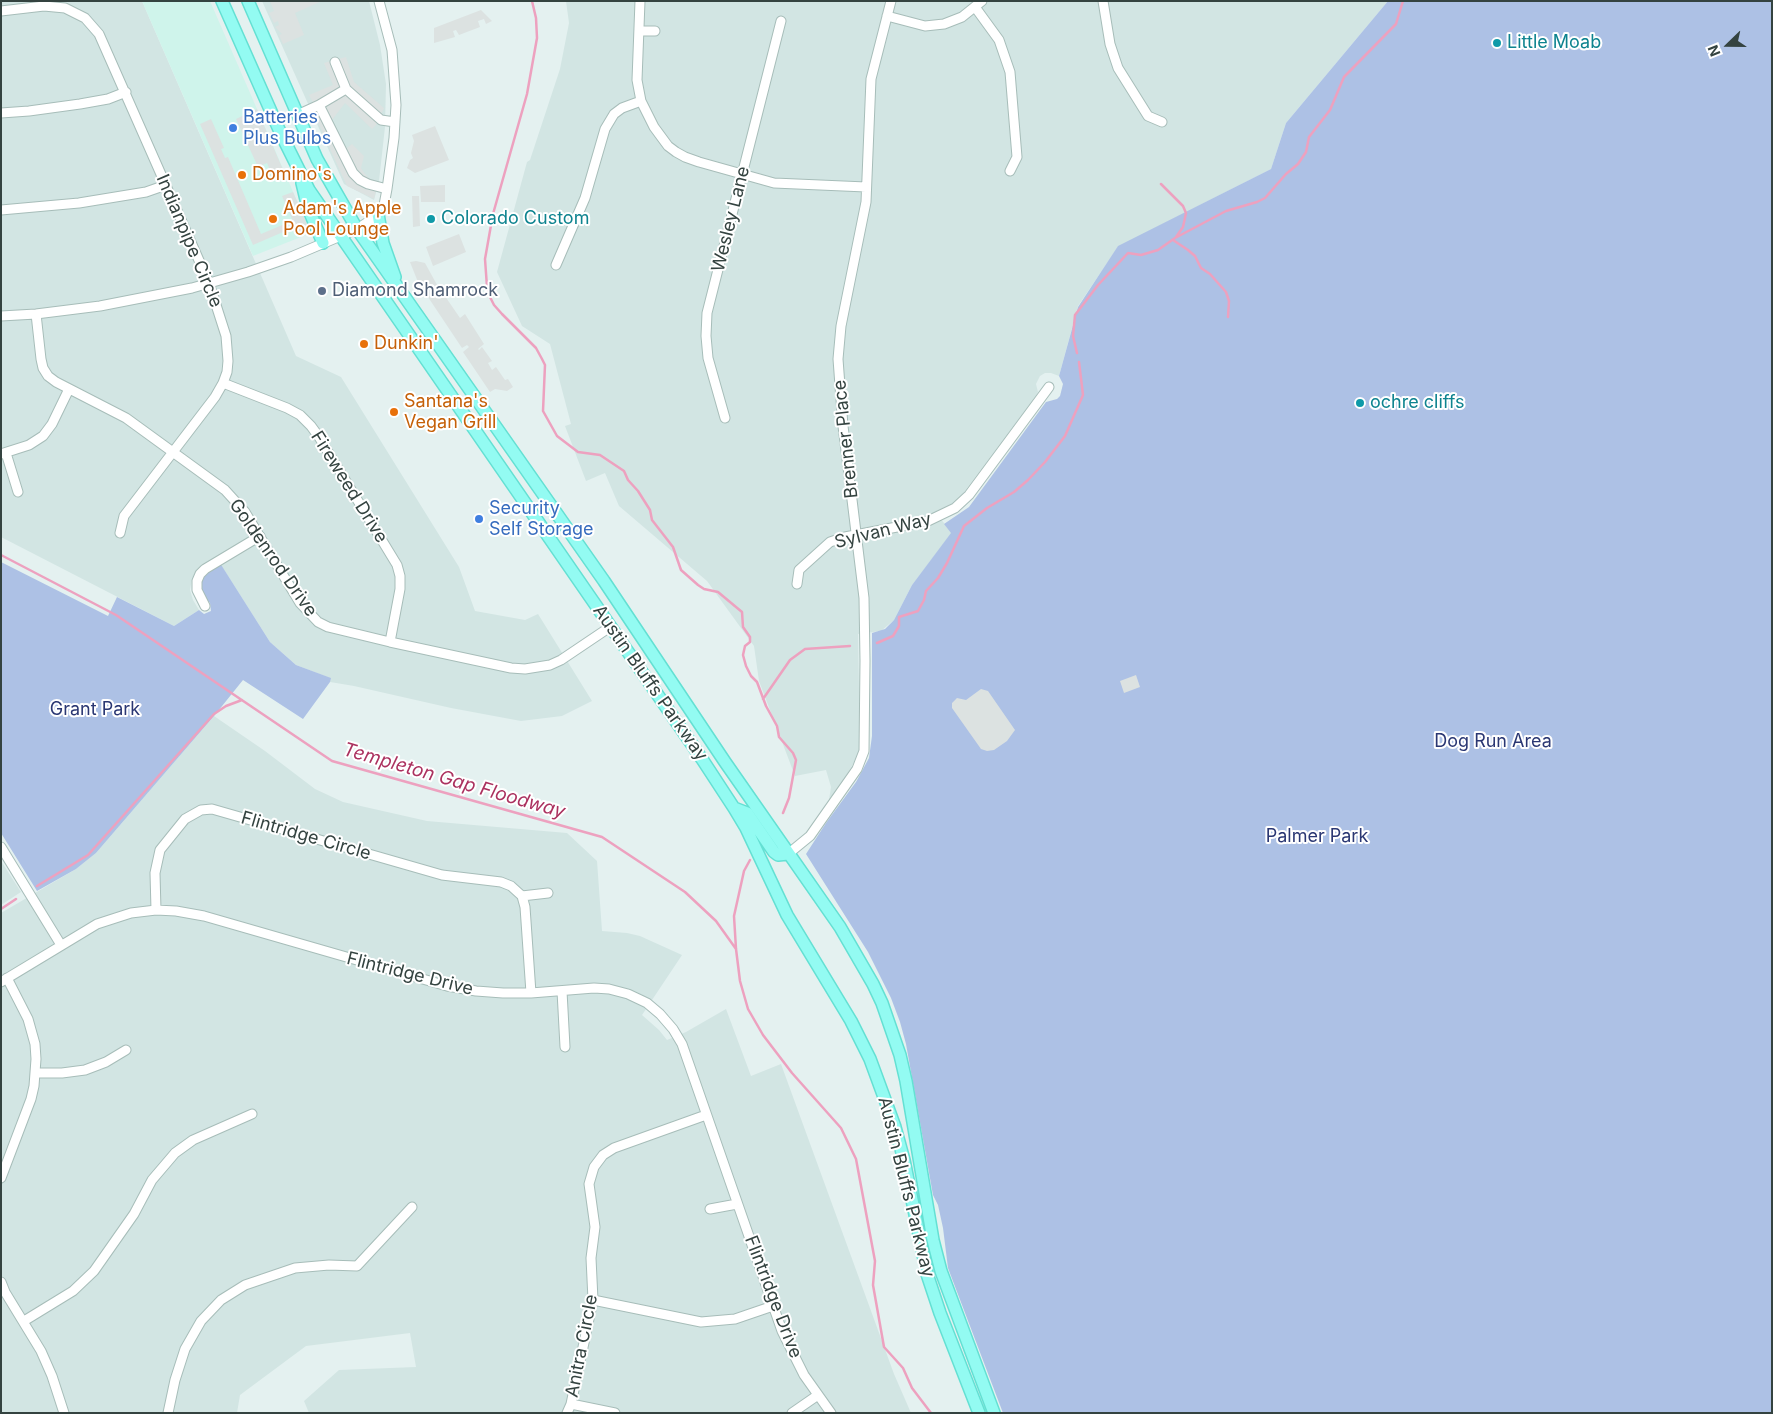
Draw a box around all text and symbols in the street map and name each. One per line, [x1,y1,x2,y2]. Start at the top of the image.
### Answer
north arrow [1703,20,1753,70]
place label: Little Moab [1507,32,1601,54]
marker: Little Moab [1491,37,1503,49]
text: N [1704,43,1724,59]
place label: Batteries Plus Bulbs [243,107,331,150]
marker: Batteries Plus Bulbs [227,122,239,134]
place label: Domino's [252,164,332,186]
street label: Wesley Lane [707,164,755,274]
marker: Domino's [236,169,248,181]
street label: Indianpipe Circle [151,171,227,311]
place label: Adam's Apple Pool Lounge [283,198,402,240]
place label: Colorado Custom [441,208,589,230]
marker: Adam's Apple Pool Lounge [267,213,279,225]
marker: Colorado Custom [425,213,437,225]
place label: Diamond Shamrock [332,280,498,302]
marker: Diamond Shamrock [316,285,328,297]
place label: Dunkin' [374,333,439,355]
marker: Dunkin' [358,338,370,350]
street label: Brenner Place [829,379,863,499]
place label: Santana's Vegan Grill [404,391,496,434]
place label: ochre cliffs [1370,392,1464,414]
marker: ochre cliffs [1354,397,1366,409]
marker: Santana's Vegan Grill [388,406,400,418]
street label: Fireweed Drive [306,427,392,547]
street label: Goldenrod Drive [224,495,322,621]
place label: Security Self Storage [489,498,594,540]
street label: Sylvan Way [832,509,934,553]
marker: Security Self Storage [473,513,485,525]
street label: Austin Bluffs Parkway [588,601,712,765]
park label: Grant Park [50,699,140,721]
park label: Dog Run Area [1434,731,1552,753]
water label: Templeton Gap Floodway [340,738,568,824]
street label: Flintridge Circle [239,807,373,865]
park label: Palmer Park [1266,826,1368,848]
street label: Flintridge Drive [345,948,475,1000]
street label: Austin Bluffs Parkway [873,1094,939,1280]
street label: Flintridge Drive [740,1233,806,1361]
street label: Anitra Circle [561,1293,603,1399]

